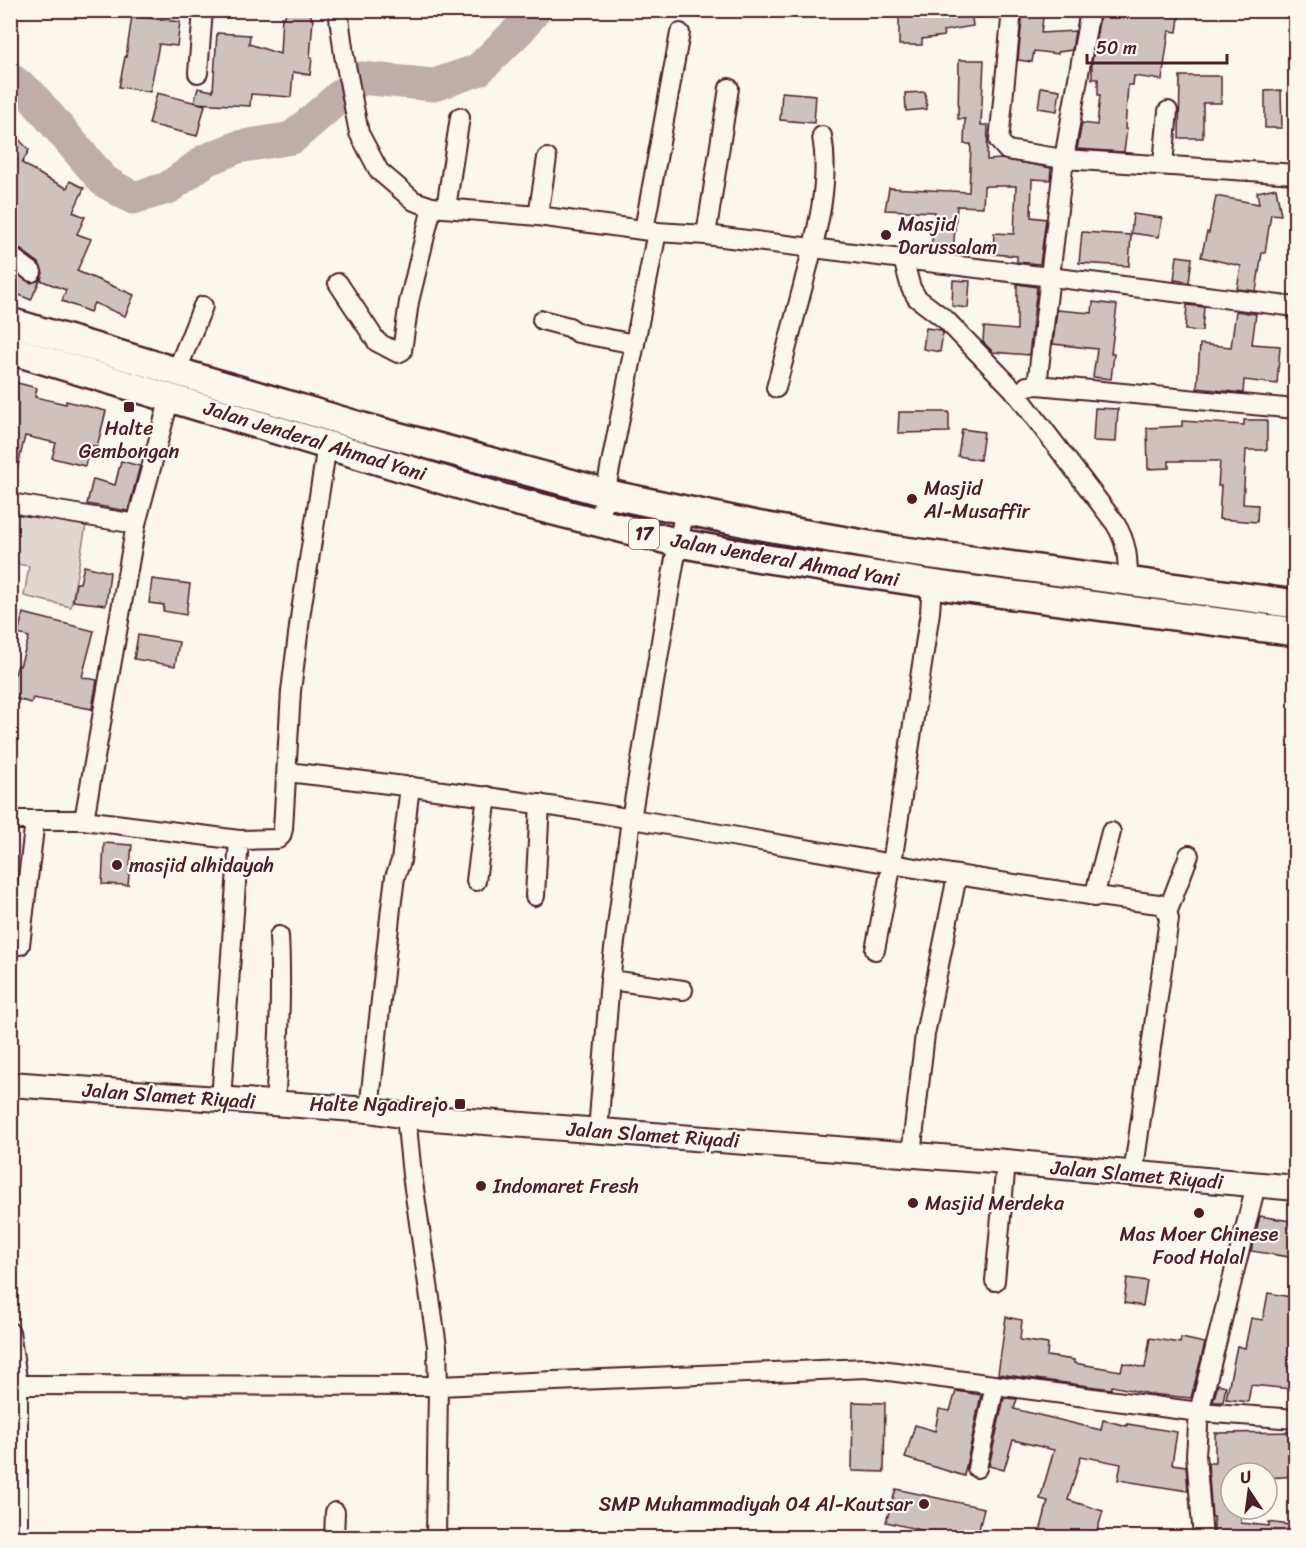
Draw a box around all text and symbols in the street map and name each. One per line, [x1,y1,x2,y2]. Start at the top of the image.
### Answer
scale bar [1087,27,1226,65]
text: 50 m [1096,32,1137,64]
place label: Masjid Darussalam [898,207,997,265]
marker: Masjid Darussalam [879,228,893,242]
street label: Jalan Jenderal Ahmad Yani [198,390,432,492]
marker: Halte Gembongan [122,400,136,414]
place label: Halte Gembongan [79,411,180,469]
place label: Masjid Al-Musaffir [923,471,1031,529]
marker: Masjid Al-Musaffir [905,492,919,506]
road number: 17 [629,519,659,549]
street label: Jalan Jenderal Ahmad Yani [667,523,903,598]
place label: masjid alhidayah [129,848,274,883]
marker: masjid alhidayah [110,858,124,872]
street label: Jalan Slamet Riyadi [80,1072,258,1120]
place label: Halte Ngadirejo [309,1087,448,1122]
marker: Halte Ngadirejo [453,1097,467,1111]
street label: Jalan Slamet Riyadi [564,1111,742,1159]
street label: Jalan Slamet Riyadi [1048,1150,1226,1200]
place label: Indomaret Fresh [492,1169,639,1204]
marker: Indomaret Fresh [474,1179,488,1193]
place label: Masjid Merdeka [925,1186,1065,1221]
marker: Masjid Merdeka [906,1196,920,1210]
marker: Mas Moer Chinese Food Halal [1192,1206,1206,1220]
place label: Mas Moer Chinese Food Halal [1120,1217,1279,1275]
north arrow [1219,1461,1279,1521]
text: U [1237,1461,1256,1492]
place label: SMP Muhammadiyah 04 Al-Kautsar [599,1487,914,1522]
marker: SMP Muhammadiyah 04 Al-Kautsar [917,1497,931,1511]

